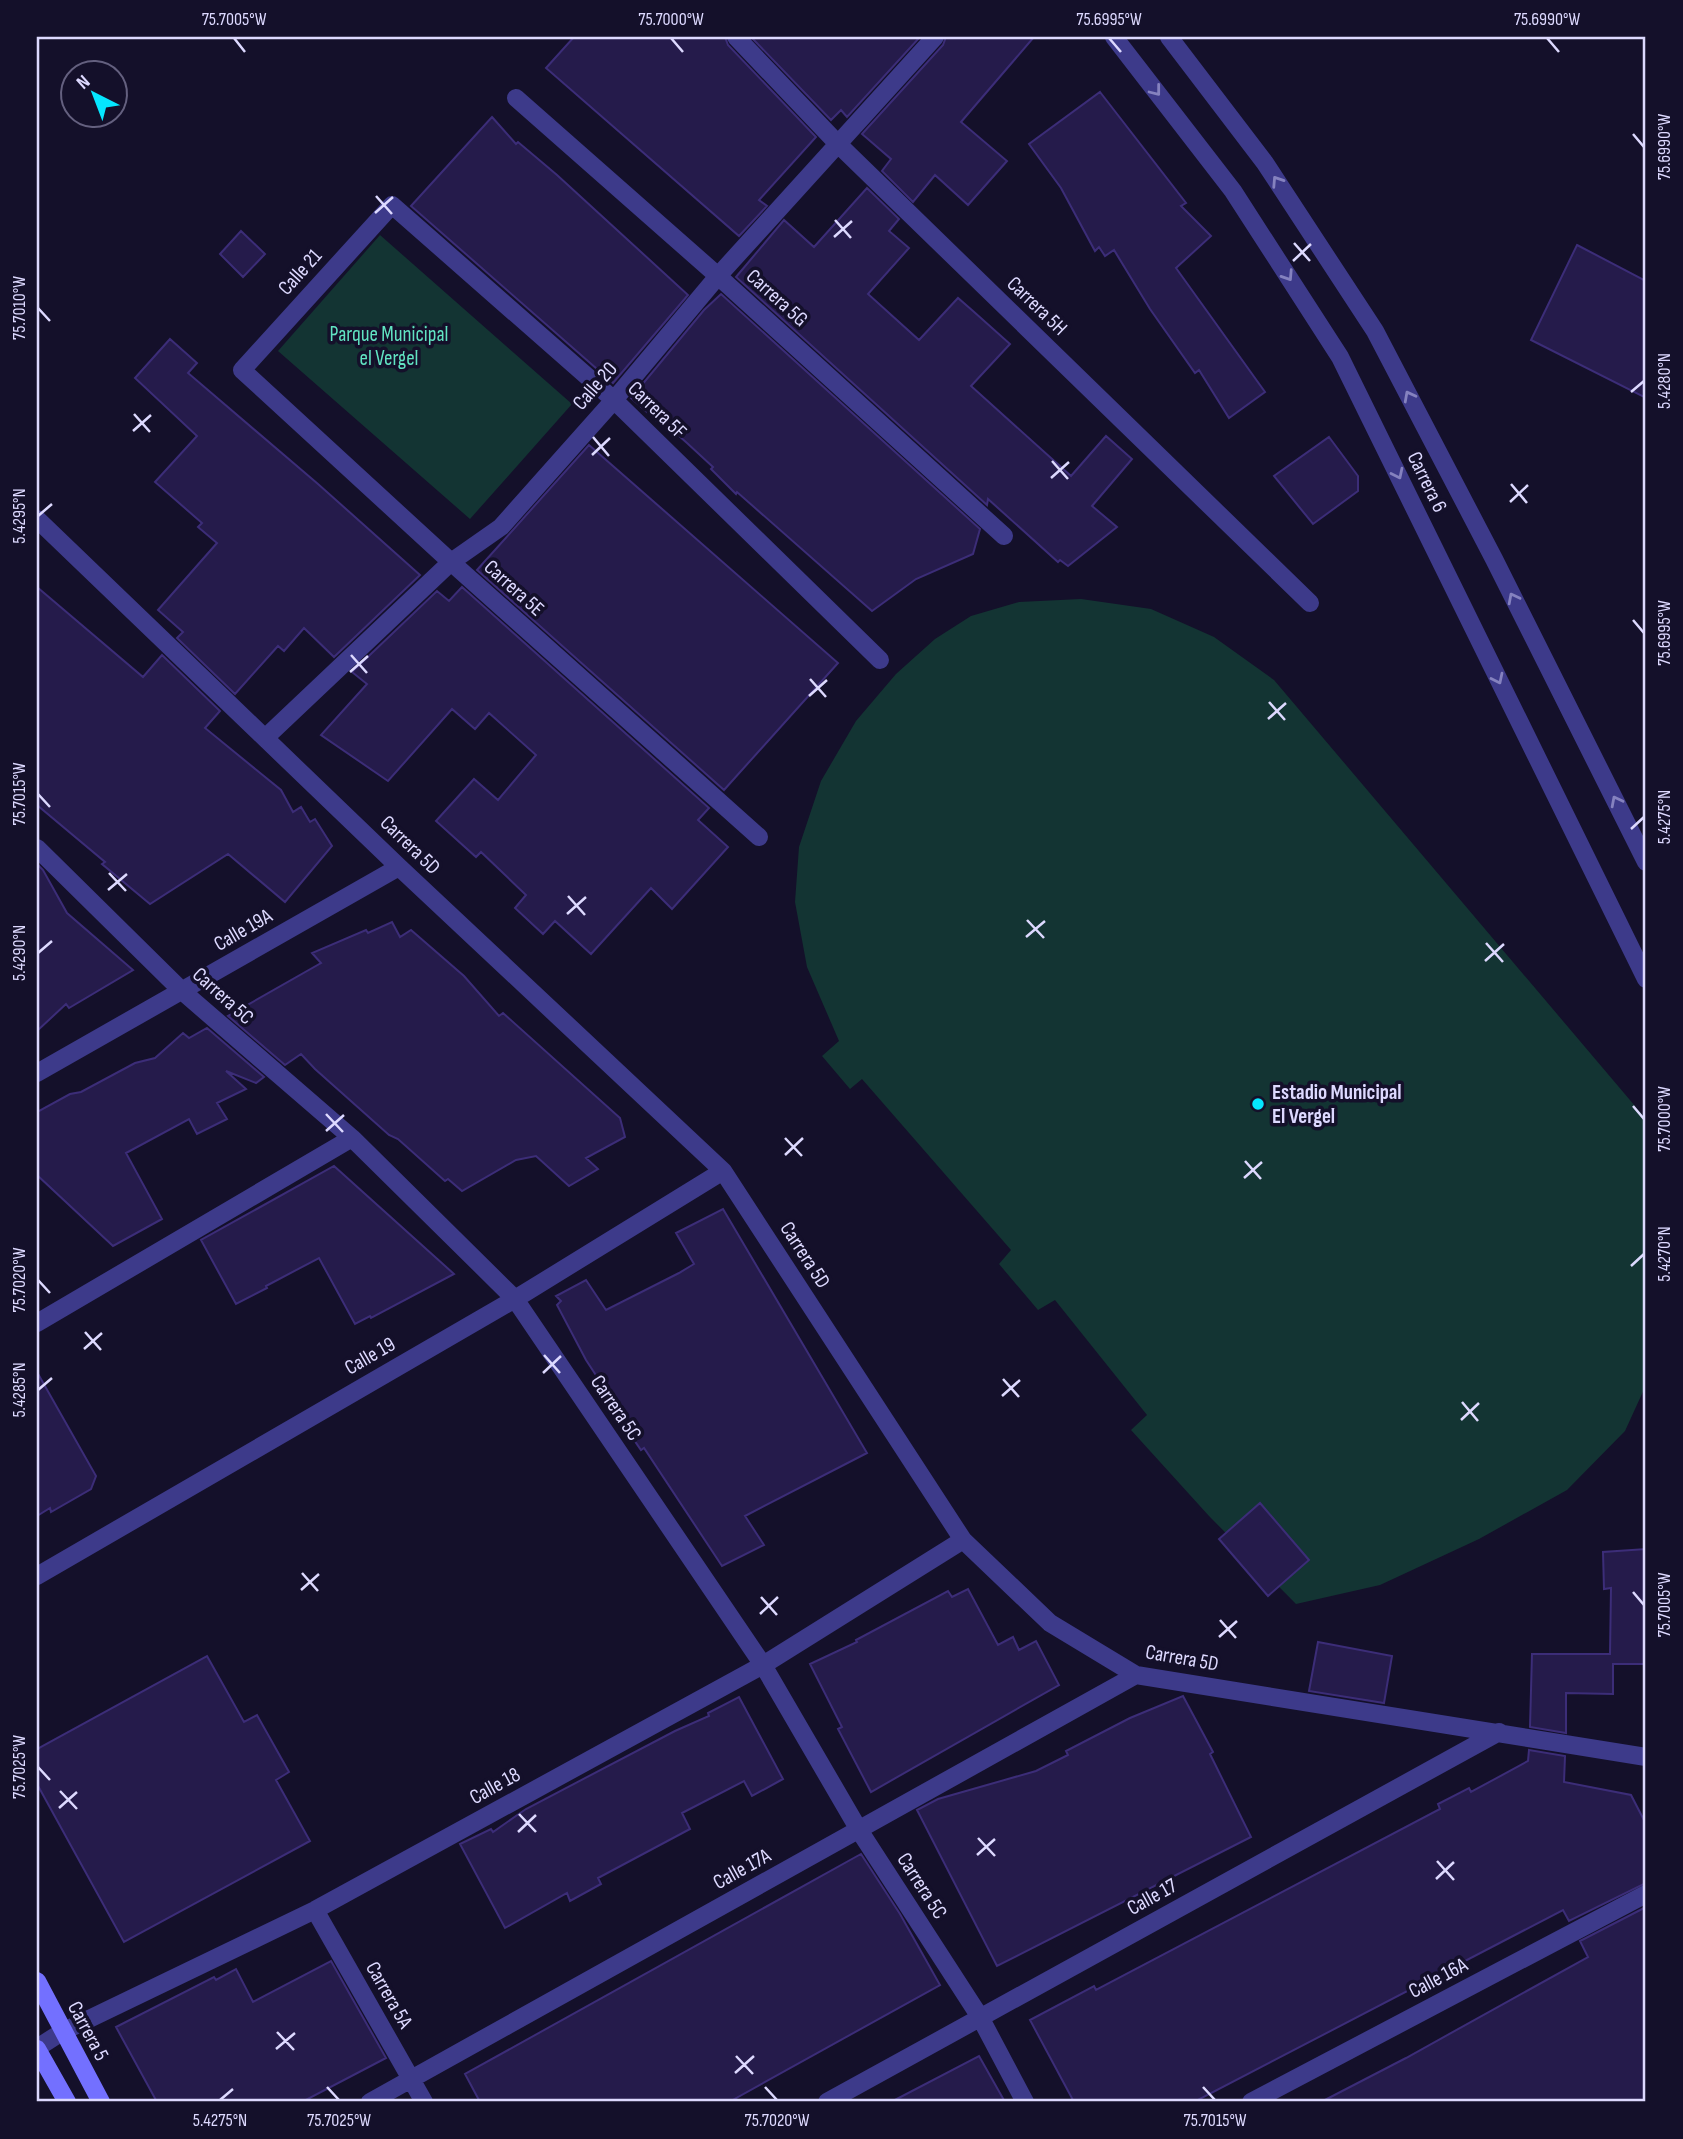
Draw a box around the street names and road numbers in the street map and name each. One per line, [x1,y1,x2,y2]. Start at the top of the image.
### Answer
street label: Calle 21 [273,243,328,300]
street label: Carrera 5G [741,264,813,332]
street label: Carrera 5H [1002,271,1072,341]
street label: Calle 20 [567,357,623,415]
street label: Carrera 5F [622,376,692,444]
street label: Carrera 6 [1402,448,1452,516]
street label: Carrera 5E [479,555,549,621]
street label: Carrera 5D [375,810,445,880]
street label: Calle 19A [209,903,277,957]
street label: Carrera 5C [187,962,259,1030]
street label: Carrera 5D [774,1217,836,1293]
street label: Calle 19 [340,1332,400,1380]
street label: Carrera 5C [585,1370,647,1446]
street label: Carrera 5D [1143,1639,1221,1677]
street label: Calle 18 [465,1762,525,1810]
street label: Calle 17A [709,1843,776,1895]
street label: Carrera 5C [891,1848,953,1924]
street label: Calle 17 [1123,1873,1182,1921]
street label: Calle 16A [1404,1952,1473,2004]
street label: Carrera 5A [360,1957,418,2034]
street label: Carrera 5 [62,1997,114,2065]

